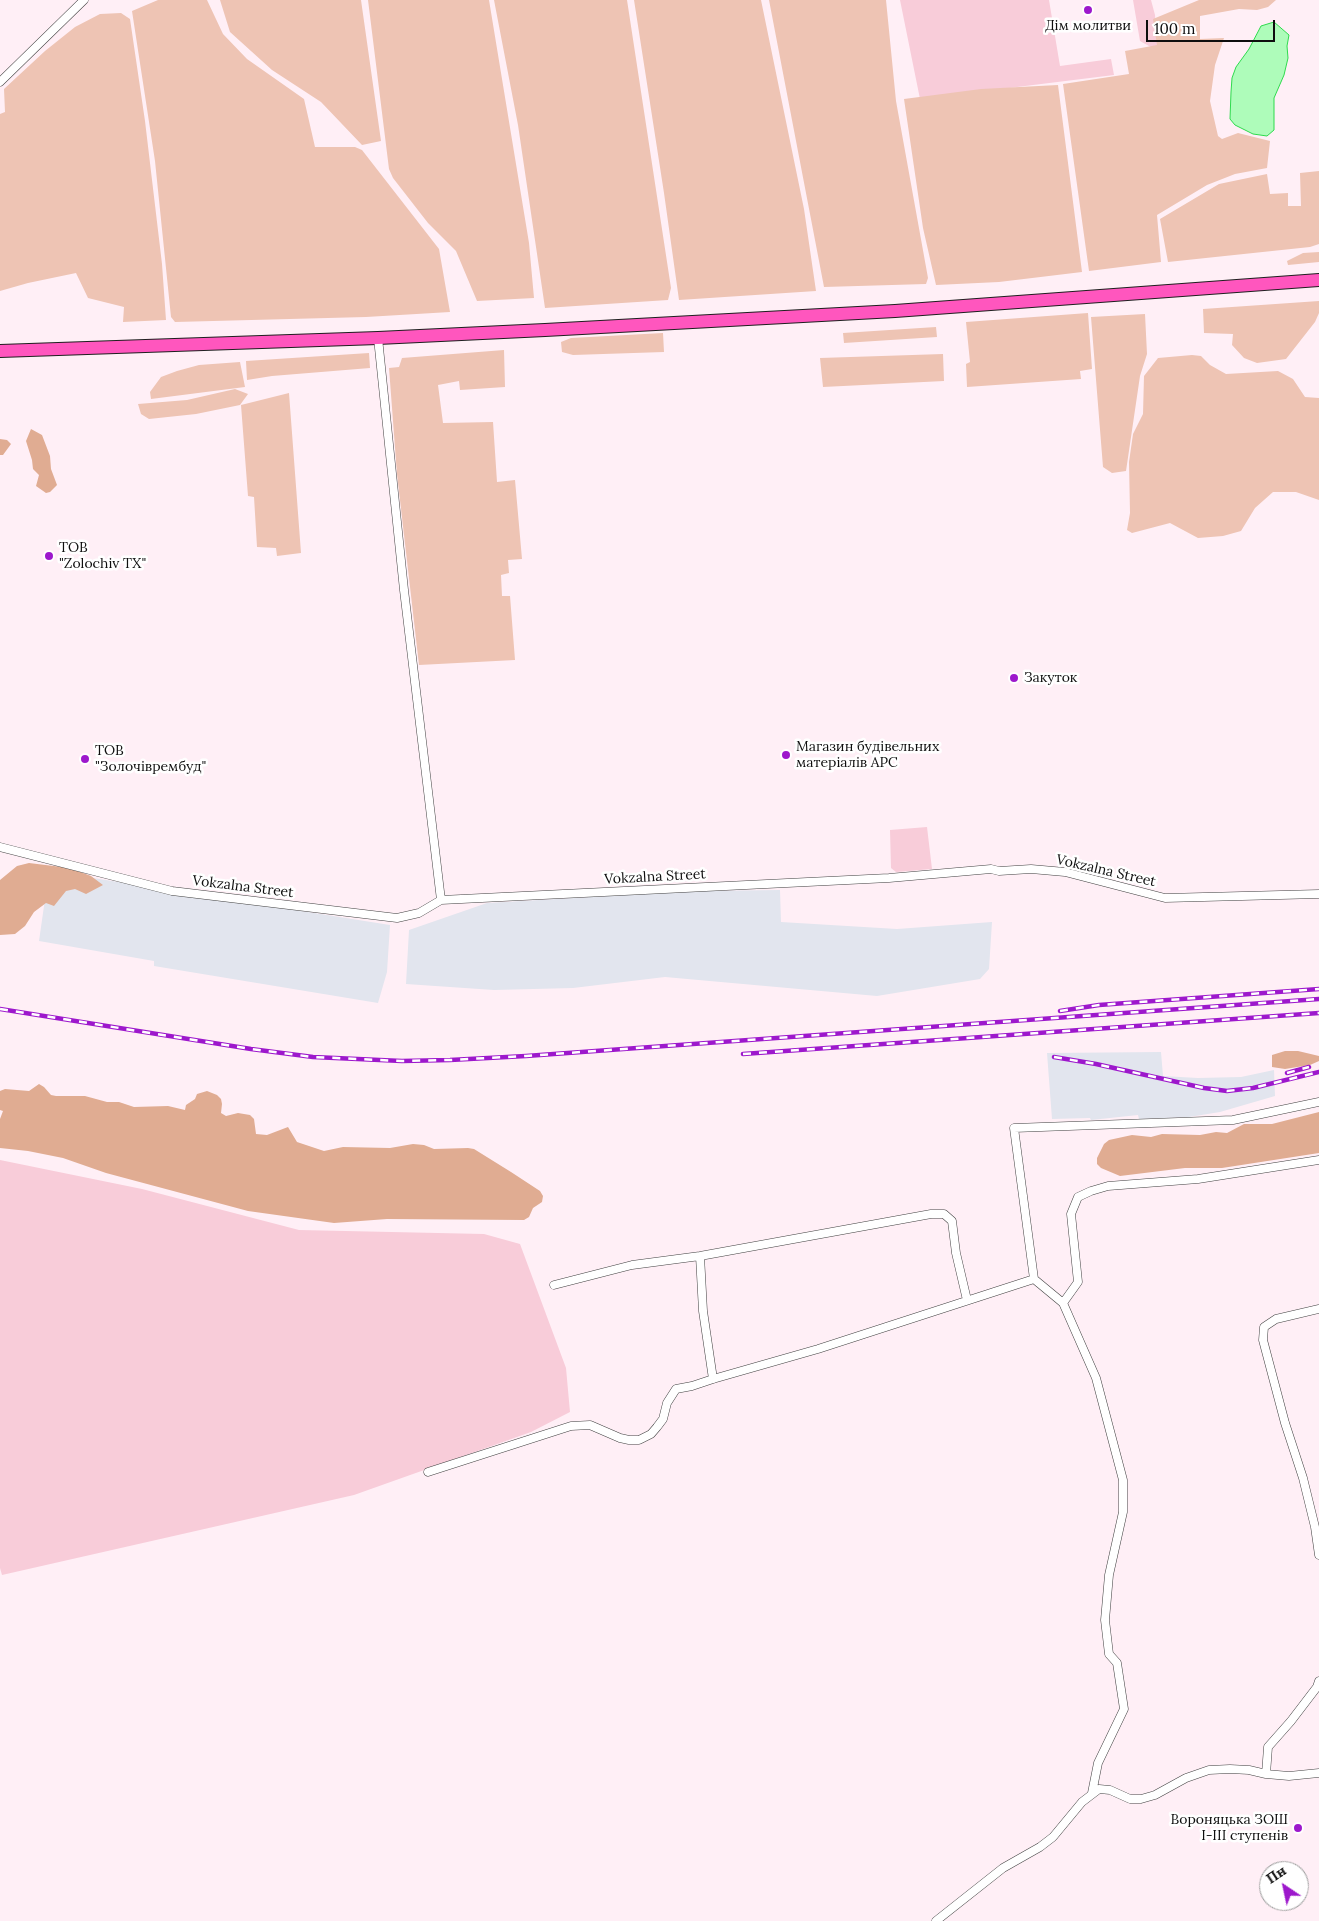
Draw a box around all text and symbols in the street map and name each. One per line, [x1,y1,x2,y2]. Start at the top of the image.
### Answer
marker: Дім молитви [1082,4,1094,16]
scale bar [1149,10,1278,42]
place label: Дім молитви [1045,18,1131,34]
text: 100 m [1154,19,1195,38]
place label: ТОВ "Zolochiv TX" [59,540,146,572]
marker: ТОВ "Zolochiv TX" [43,550,55,562]
place label: Закуток [1024,670,1077,686]
marker: Закуток [1008,672,1020,684]
place label: Магазин будівельних матеріалів APC [796,739,939,772]
place label: ТОВ "Золочіврембуд" [95,743,206,776]
marker: Магазин будівельних матеріалів APC [780,749,792,761]
marker: ТОВ "Золочіврембуд" [79,753,91,765]
street label: Vokzalna Street [1055,851,1157,891]
street label: Vokzalna Street [604,866,706,888]
street label: Vokzalna Street [192,872,294,902]
place label: Вороняцька ЗОШ І-ІІІ ступенів [1170,1812,1288,1844]
marker: Вороняцька ЗОШ І-ІІІ ступенів [1292,1822,1304,1834]
north arrow [1259,1861,1309,1911]
text: Пн [1263,1861,1290,1888]

